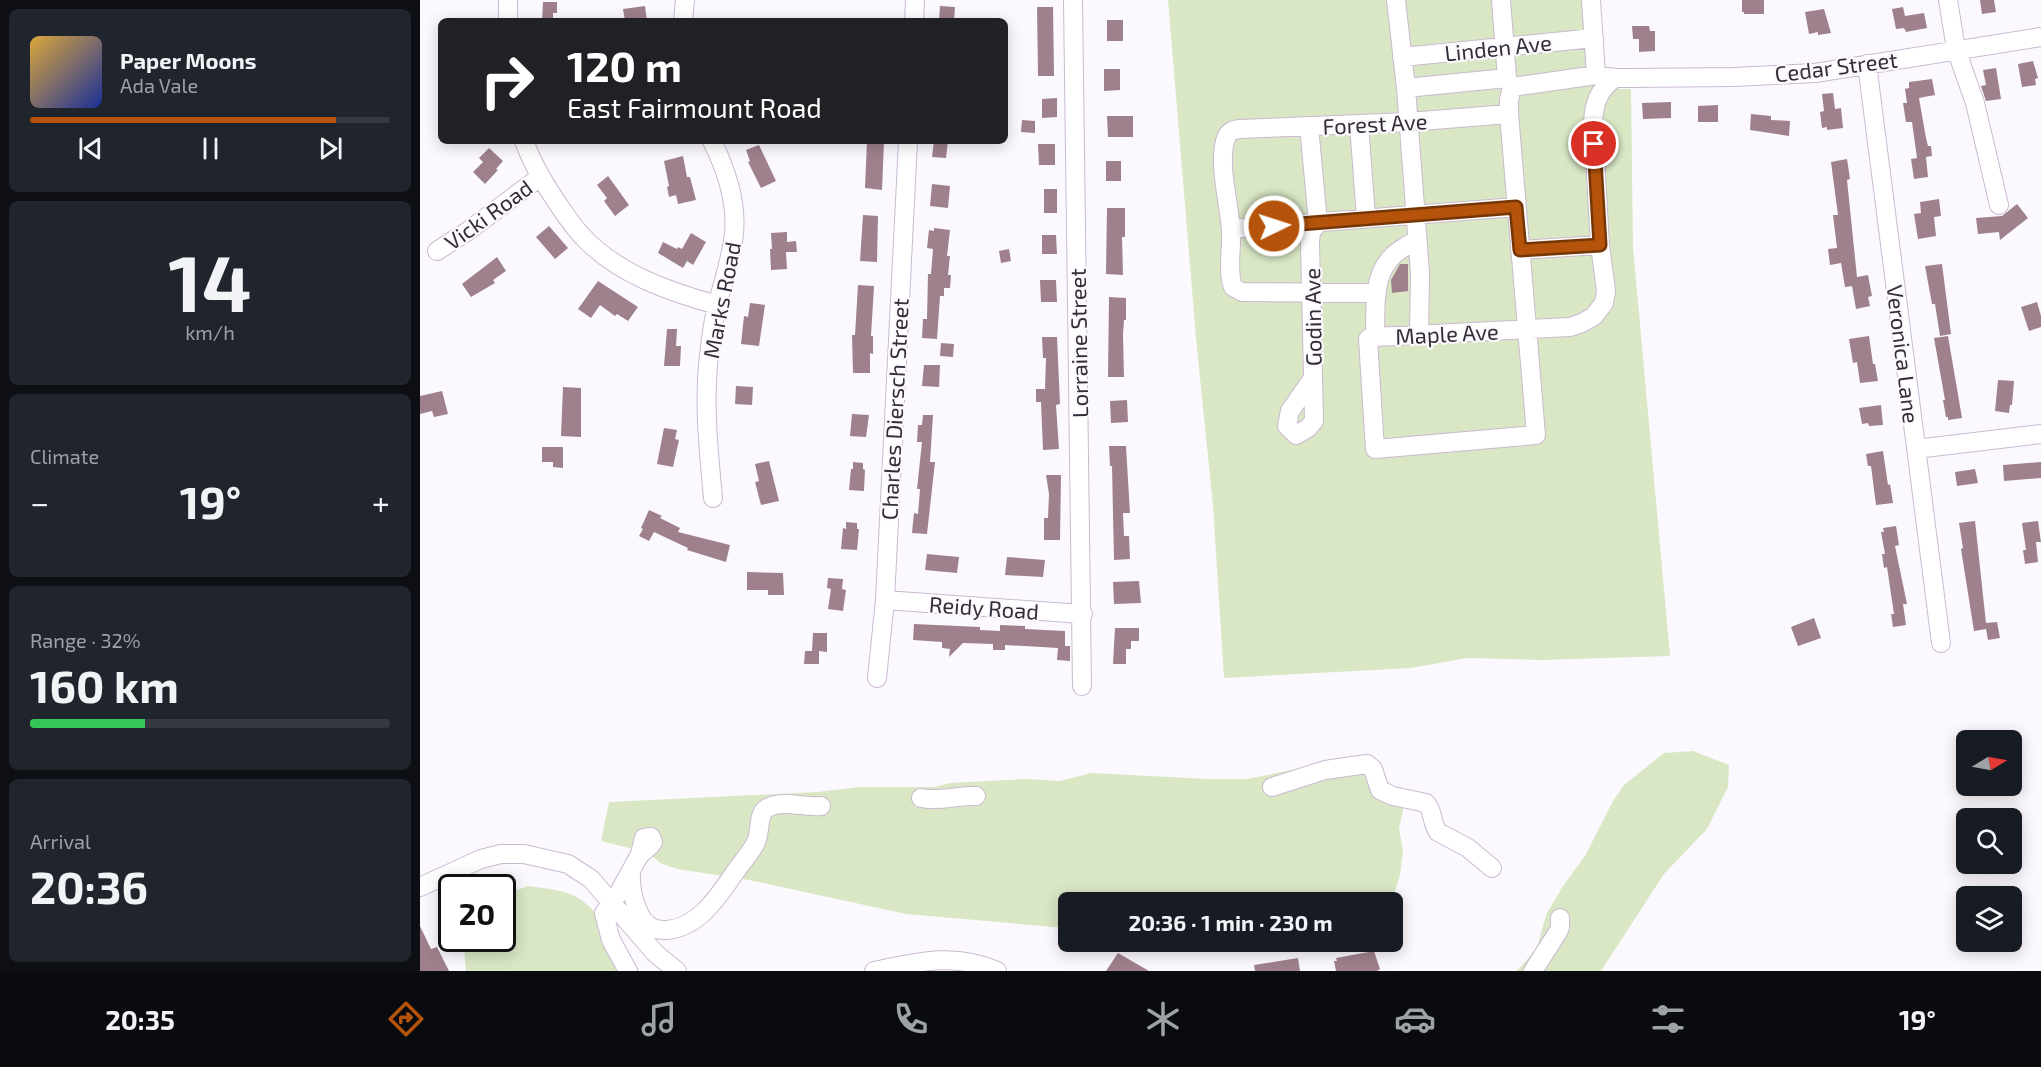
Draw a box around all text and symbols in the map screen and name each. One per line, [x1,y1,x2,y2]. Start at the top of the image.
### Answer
street label: Linden Ave [1443,28,1553,66]
text: 120 m [567,40,682,90]
icon: right [468,42,546,120]
street label: Cedar Street [1773,46,1899,86]
text: Paper Moons [120,47,256,73]
text: Ada Vale [120,73,198,97]
text: East Fairmount Road [567,91,822,123]
street label: Forest Ave [1322,107,1428,139]
pin [1568,118,1619,169]
icon: arrive [1577,127,1610,160]
icon: previous [74,132,107,165]
icon: pause [194,132,227,165]
icon: next [314,132,347,165]
street label: Vicki Road [439,174,537,254]
position arrow [1242,194,1306,258]
text: 14 [168,234,252,328]
street label: Marks Road [697,240,745,360]
street label: Lorraine Street [1064,268,1092,418]
street label: Godin Ave [1298,268,1326,366]
street label: Veronica Lane [1883,283,1925,425]
street label: Charles Diersch Street [875,297,913,521]
street label: Maple Ave [1395,317,1499,349]
text: km/h [185,320,235,344]
text: Climate [30,444,99,468]
text: 19° [180,474,241,528]
text: − [30,482,49,522]
text: + [372,482,390,522]
street label: Reidy Road [928,590,1040,624]
text: Range · 32% [30,628,141,652]
text: 160 km [30,658,179,712]
north arrow [1956,730,2022,796]
map controls [1956,730,2022,952]
button: search [1956,808,2022,874]
text: Arrival [30,829,91,853]
text: 20:36 [30,859,148,913]
speed limit sign: 20 [438,874,516,952]
button: layers [1956,886,2022,952]
text: 20:36 · 1 min · 230 m [1128,909,1333,935]
icon: directions [385,998,427,1040]
icon: music [638,998,680,1040]
icon: phone [890,998,932,1040]
icon: climate [1142,998,1184,1040]
icon: car [1394,998,1436,1040]
icon: filters [1647,998,1689,1040]
text: 20:35 [105,1003,175,1035]
text: 19° [1899,1003,1936,1035]

